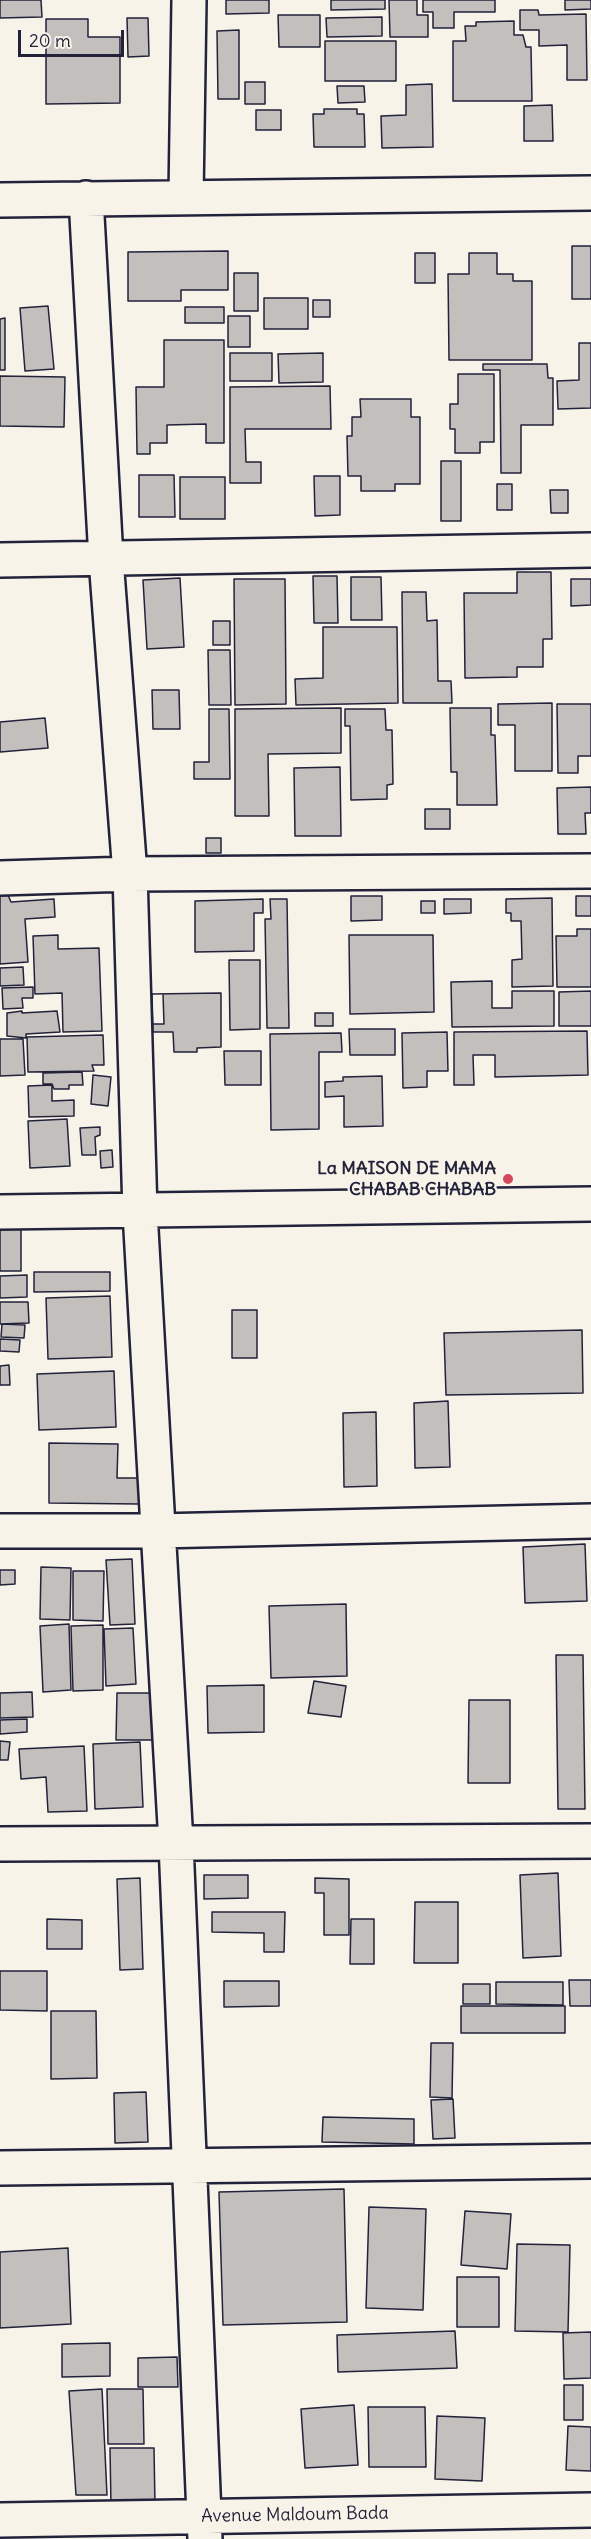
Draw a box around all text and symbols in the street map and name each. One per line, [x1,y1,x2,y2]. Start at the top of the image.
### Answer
scale bar [21,18,128,56]
text: 20 m [29,29,71,52]
place label: La MAISON DE MAMA CHABAB CHABAB [317,1158,496,1200]
marker: La MAISON DE MAMA CHABAB CHABAB [501,1172,515,1186]
street label: Avenue Maldoum Bada [201,2503,389,2527]

